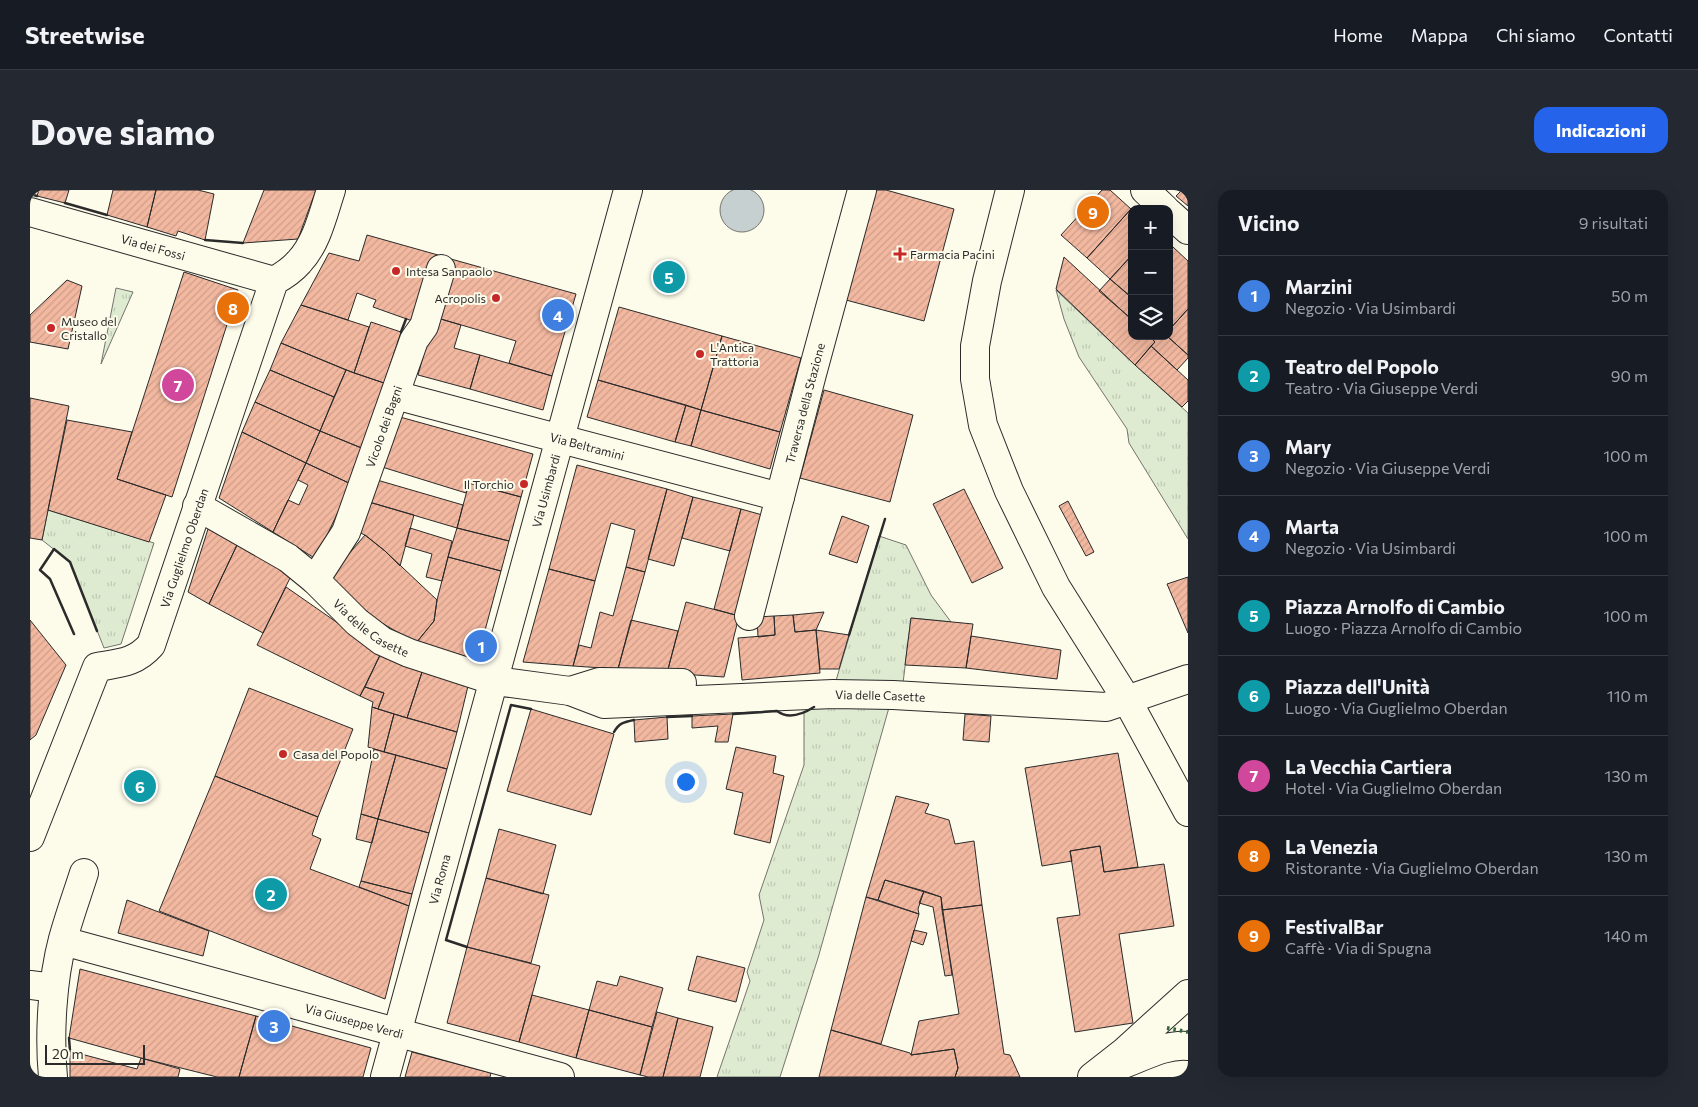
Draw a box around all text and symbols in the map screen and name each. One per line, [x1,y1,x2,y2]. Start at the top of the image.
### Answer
text: Streetwise [25,20,145,49]
text: Home [1333,24,1383,46]
text: Mappa [1411,24,1468,46]
text: Chi siamo [1496,24,1575,46]
text: Contatti [1603,24,1673,46]
button: Indicazioni [1534,107,1668,153]
text: Dove siamo [30,109,215,152]
pin: 9 [1077,193,1109,231]
map controls [1128,205,1173,340]
button: + [1128,205,1173,250]
text: Vicino [1238,210,1299,235]
text: 9 risultati [1579,213,1648,232]
street label: Via dei Fossi [119,231,187,263]
place label: Farmacia Pacini [910,247,995,261]
marker: Farmacia Pacini [894,248,906,260]
button: − [1128,250,1173,295]
pin: 5 [653,258,685,296]
place label: Intesa Sanpaolo [406,264,492,278]
marker: Intesa Sanpaolo [390,265,402,277]
text: Marzini [1285,275,1352,298]
text: 1 [1250,286,1258,305]
text: 50 m [1611,286,1648,305]
pin: 8 [217,289,249,327]
place label: Acropolis [434,291,486,305]
marker: Acropolis [490,292,502,304]
button: layers [1128,295,1173,340]
pin: 4 [542,296,574,334]
text: Negozio · Via Usimbardi [1285,298,1456,317]
place label: Museo del Cristallo [61,314,117,342]
marker: Museo del Cristallo [45,322,57,334]
place label: L'Antica Trattoria [710,340,759,368]
street label: Traversa della Stazione [782,341,827,465]
marker: L'Antica Trattoria [694,348,706,360]
text: Teatro del Popolo [1285,355,1439,378]
pin: 7 [162,366,194,404]
text: 2 [1249,366,1259,385]
text: 90 m [1611,366,1648,385]
text: Teatro · Via Giuseppe Verdi [1285,378,1478,397]
street label: Vicolo dei Bagni [362,384,404,470]
street label: Via Beltramini [549,429,626,463]
text: Mary [1285,435,1331,458]
text: 3 [1249,446,1259,465]
text: 100 m [1603,446,1648,465]
street label: Via Usimbardi [529,452,562,529]
text: Negozio · Via Giuseppe Verdi [1285,458,1490,477]
place label: Il Torchio [464,477,514,491]
marker: Il Torchio [518,478,530,490]
street label: Via Guglielmo Oberdan [157,486,211,610]
text: Marta [1285,515,1339,538]
text: 4 [1249,526,1259,545]
text: 100 m [1603,526,1648,545]
text: Negozio · Via Usimbardi [1285,538,1456,557]
text: Piazza Arnolfo di Cambio [1285,595,1505,618]
street label: Via delle Casette [331,596,411,659]
text: 5 [1249,606,1259,625]
text: 100 m [1603,606,1648,625]
text: Luogo · Piazza Arnolfo di Cambio [1285,618,1522,637]
pin: 1 [465,627,497,665]
text: Piazza dell'Unità [1285,675,1430,698]
text: 6 [1249,686,1259,705]
text: 110 m [1607,686,1648,705]
street label: Via delle Casette [835,687,926,704]
text: Luogo · Via Guglielmo Oberdan [1285,698,1508,717]
place label: Casa del Popolo [293,747,379,761]
marker: Casa del Popolo [277,748,289,760]
text: La Vecchia Cartiera [1285,755,1452,778]
text: 7 [1250,766,1258,785]
text: 130 m [1605,766,1648,785]
pin: 6 [124,767,156,805]
your location [673,769,699,795]
text: Hotel · Via Guglielmo Oberdan [1285,778,1502,797]
text: La Venezia [1285,835,1378,858]
text: 8 [1249,846,1259,865]
text: 130 m [1605,846,1648,865]
street label: Via Roma [426,853,453,906]
text: Ristorante · Via Guglielmo Oberdan [1285,858,1539,877]
pin: 2 [255,875,287,913]
text: FestivalBar [1285,915,1384,938]
text: 9 [1249,926,1259,945]
text: 140 m [1604,926,1648,945]
text: Caffè · Via di Spugna [1285,938,1432,957]
street label: Via Giuseppe Verdi [303,1001,405,1041]
pin: 3 [258,1007,290,1045]
scale bar [45,1042,145,1065]
text: 20 m [52,1045,84,1062]

